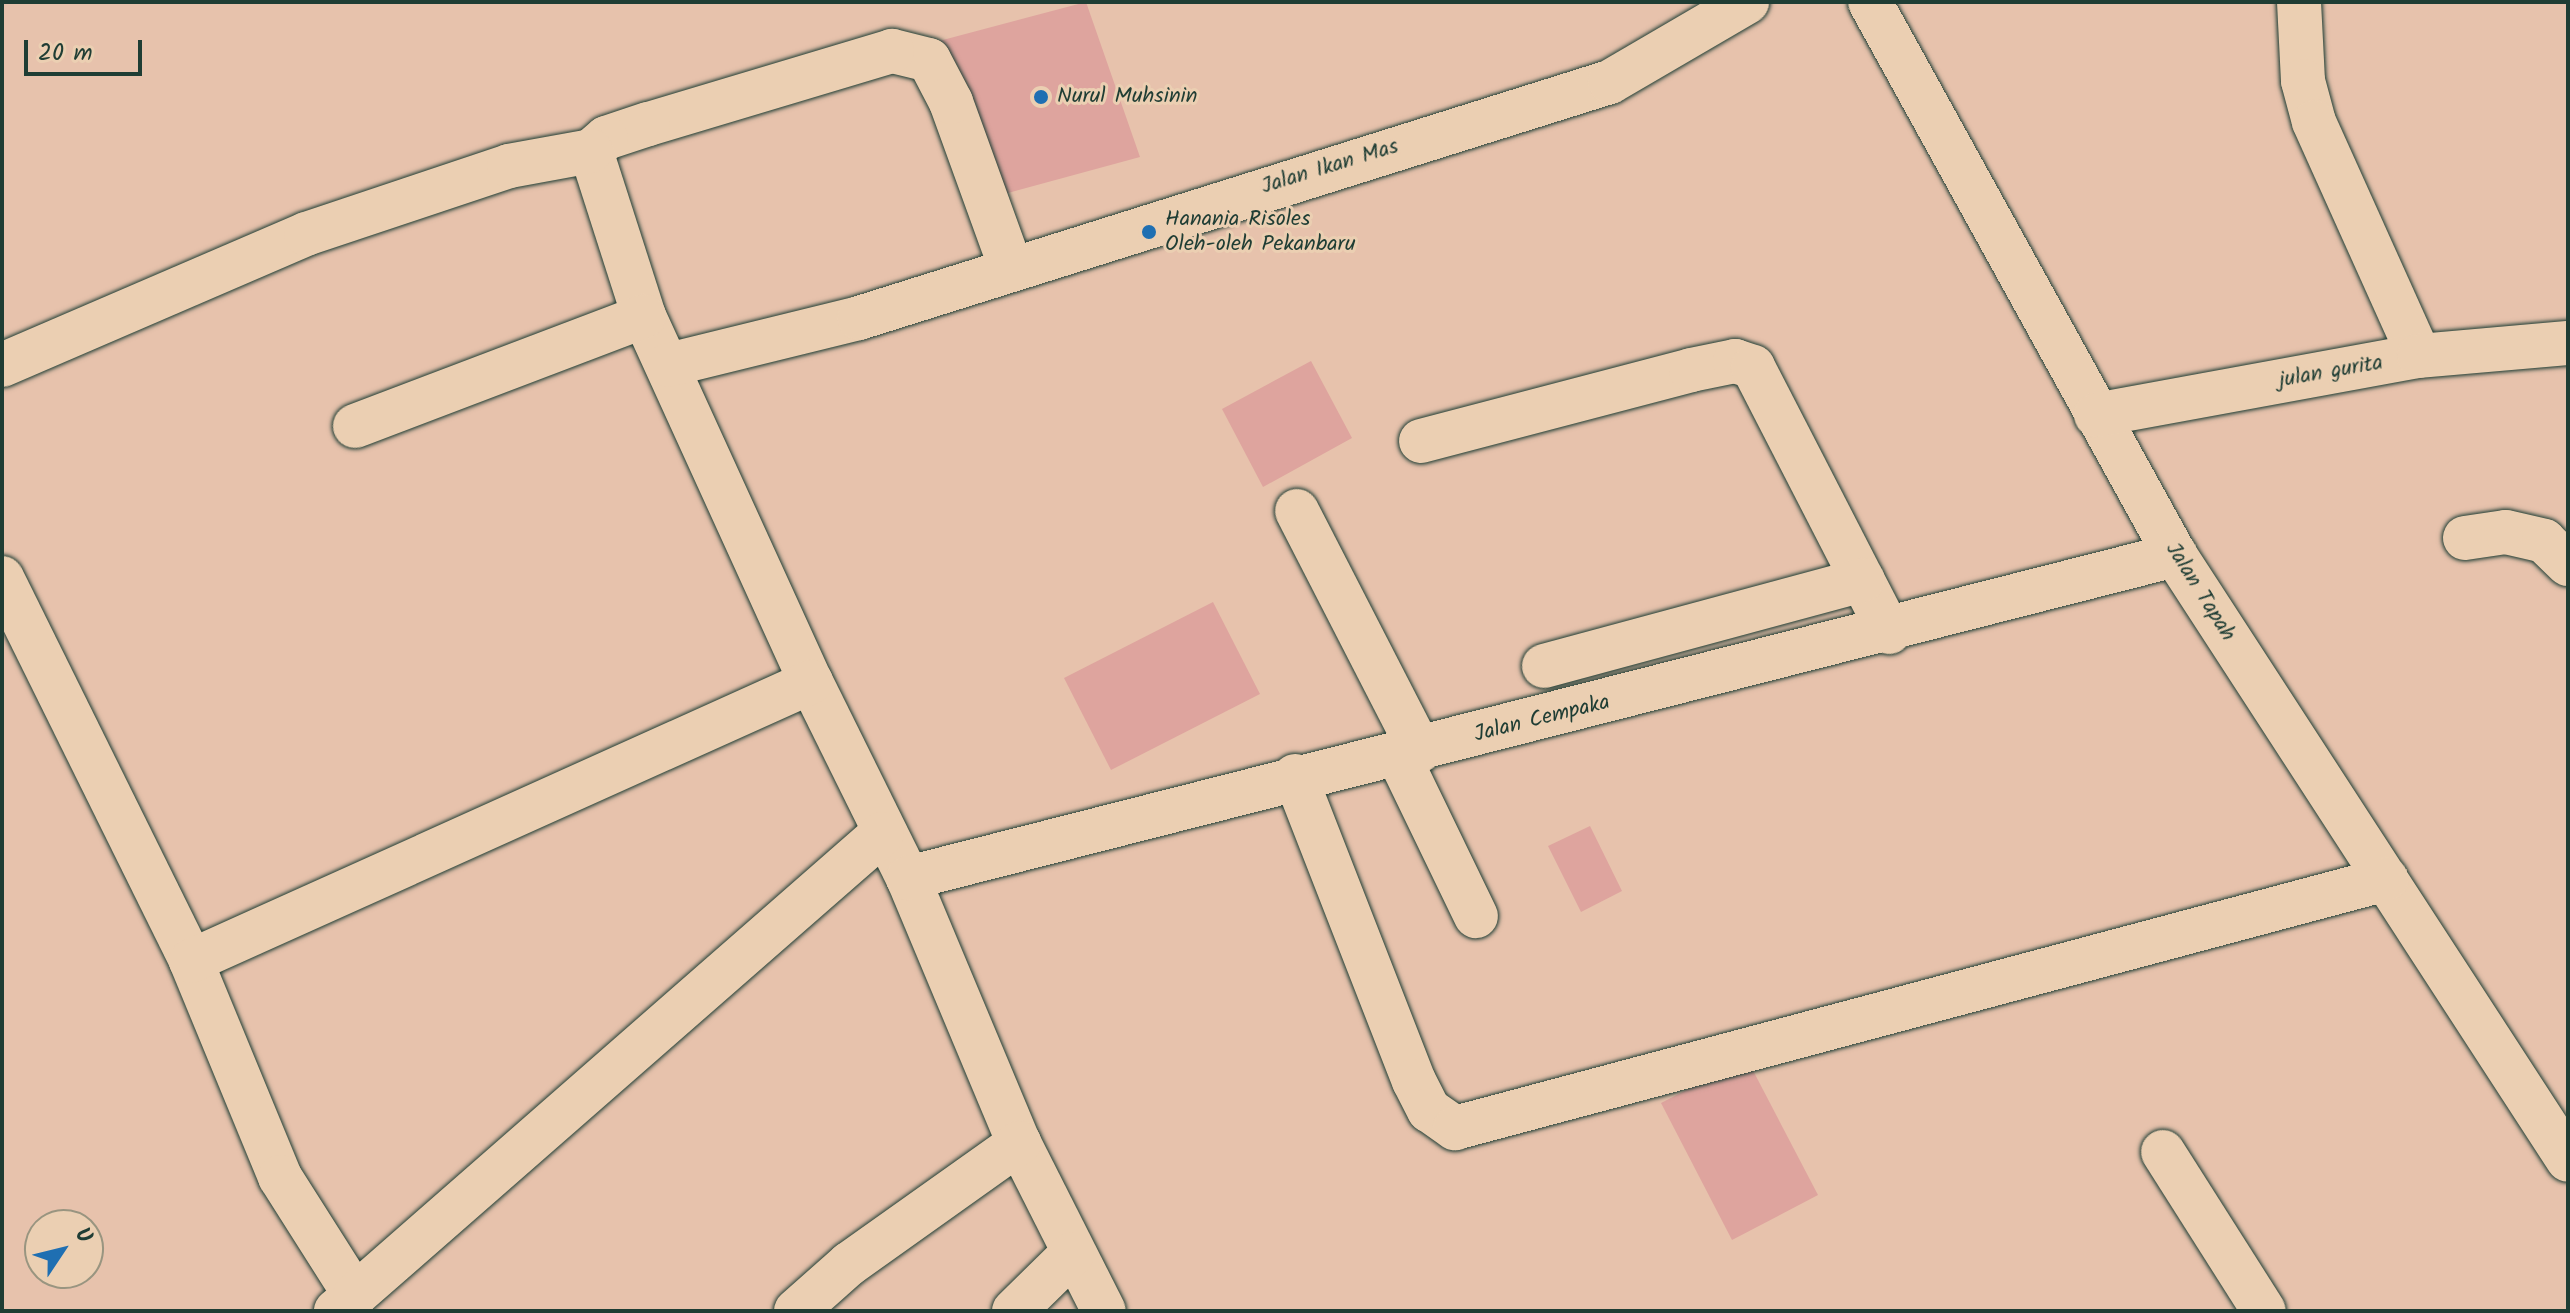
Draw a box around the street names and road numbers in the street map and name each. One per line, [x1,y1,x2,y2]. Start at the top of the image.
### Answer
street label: Jalan Ikan Mas [1258,134,1402,200]
street label: julan gurita [2277,350,2385,394]
street label: Jalan Tapah [2159,538,2241,646]
street label: Jalan Cempaka [1471,689,1613,749]

